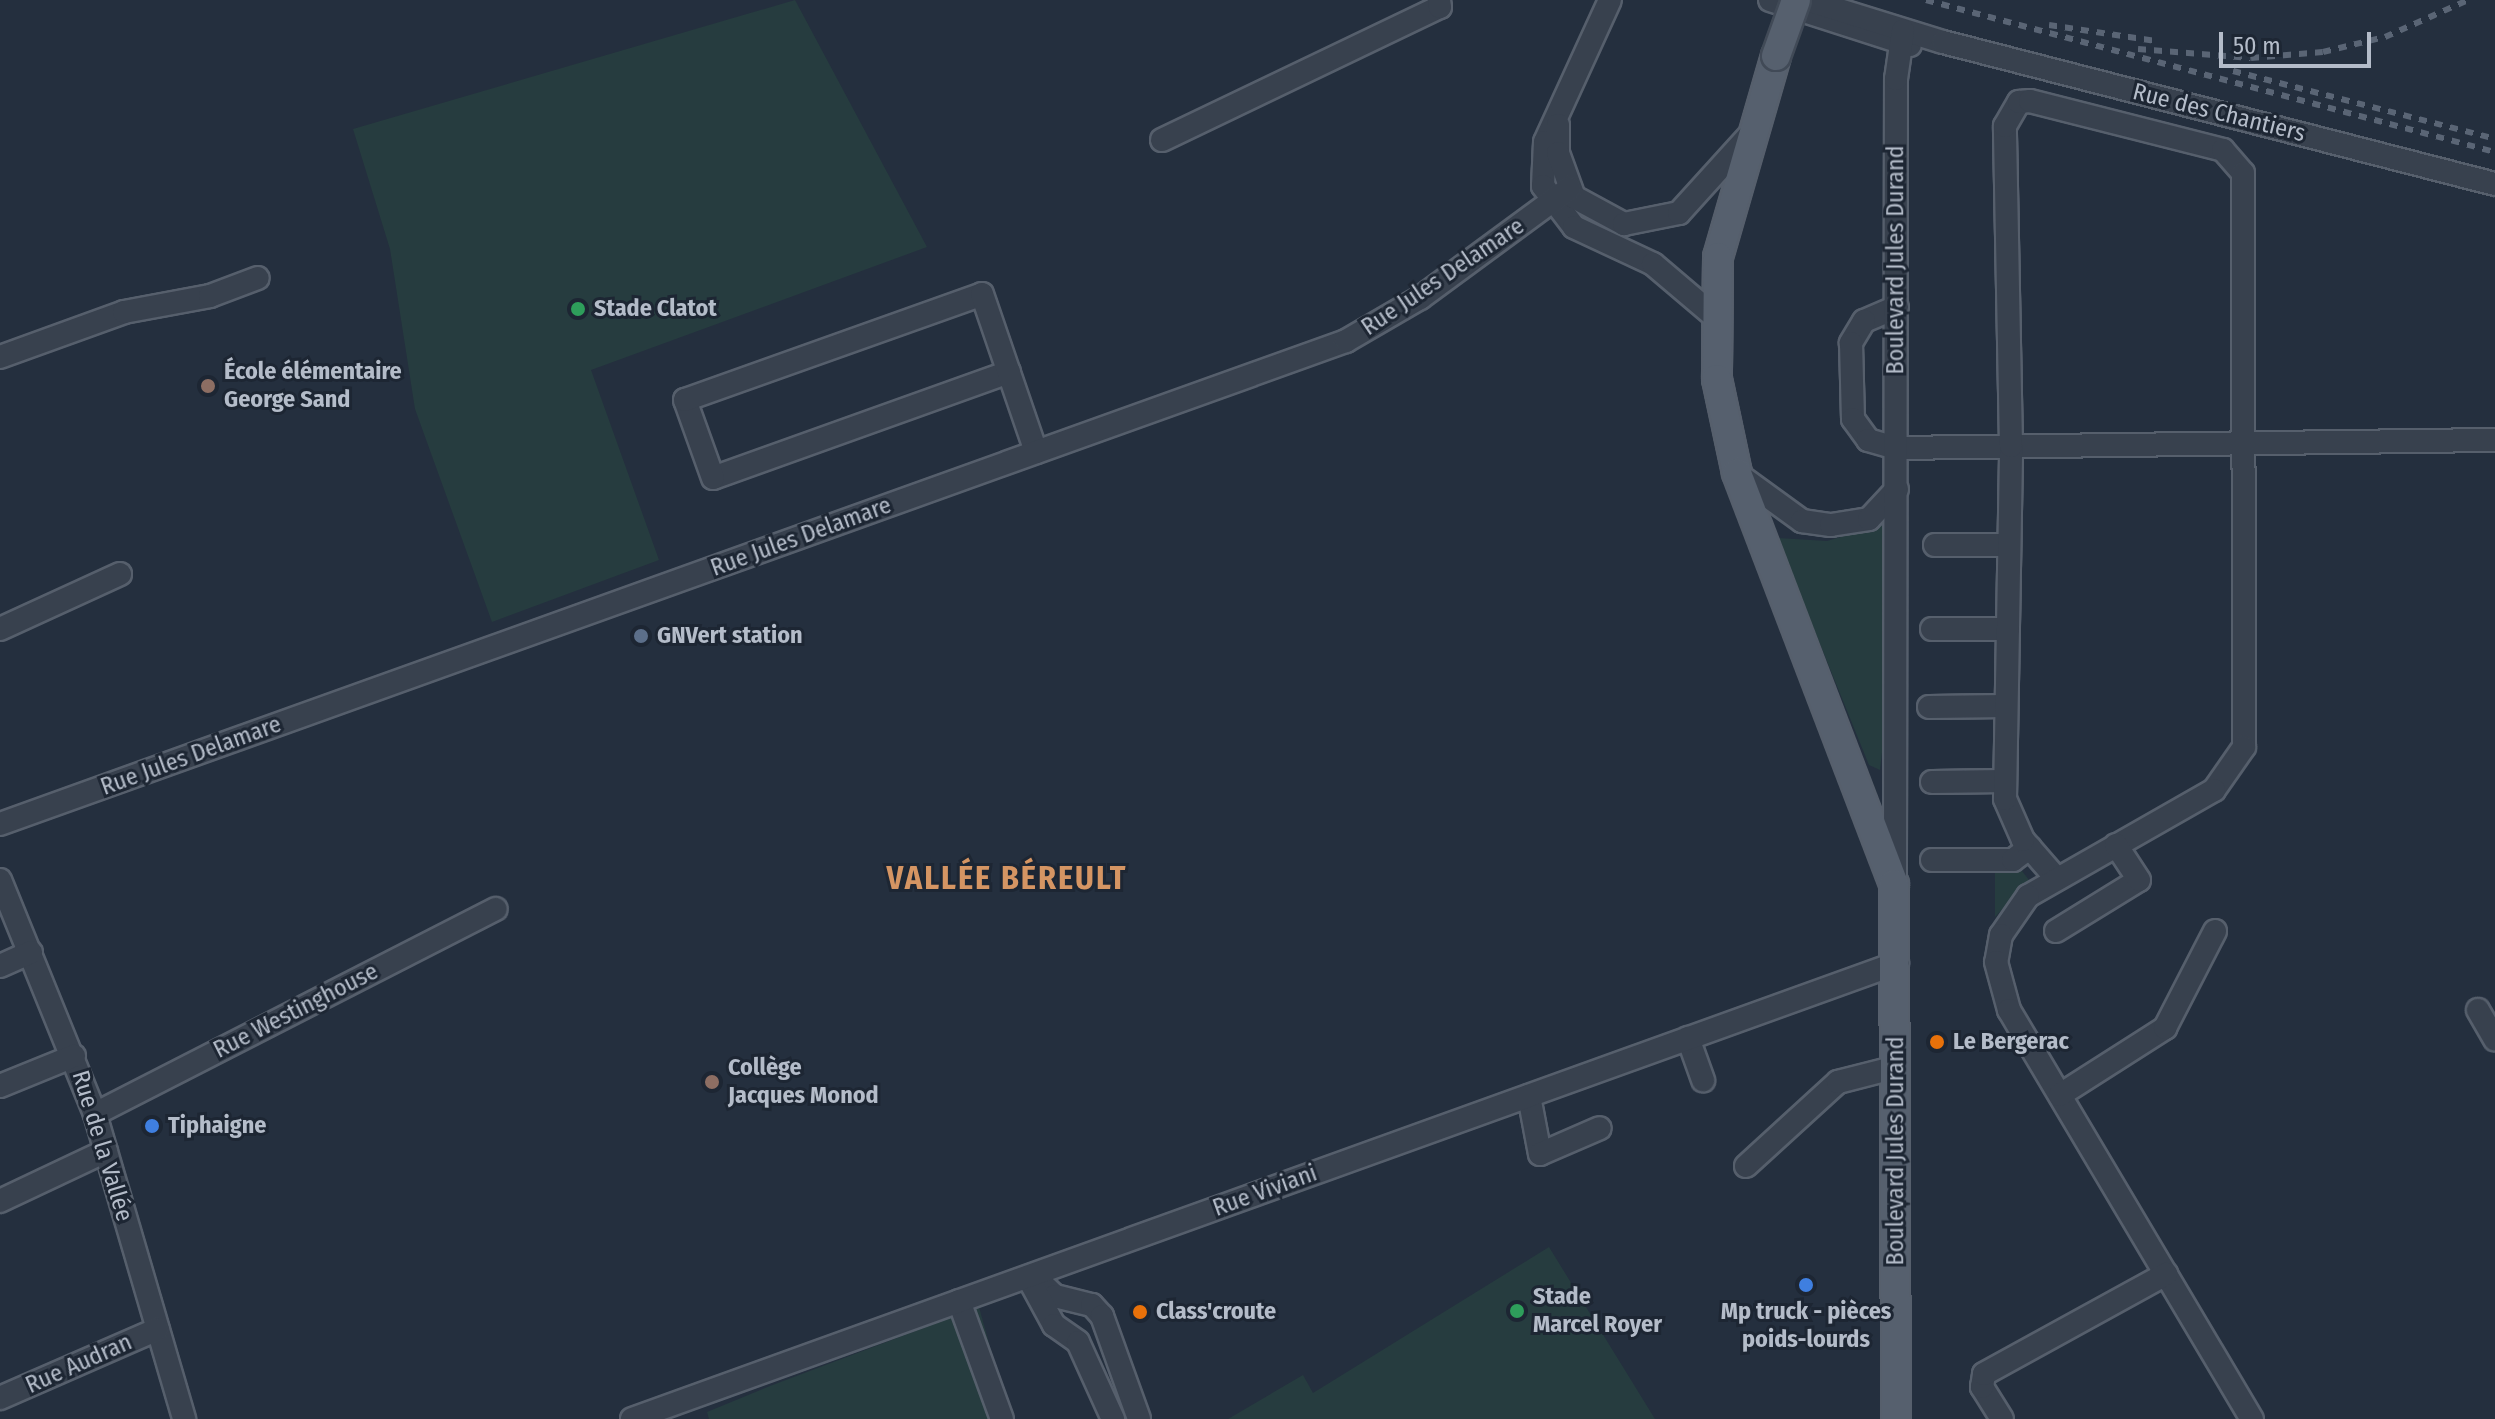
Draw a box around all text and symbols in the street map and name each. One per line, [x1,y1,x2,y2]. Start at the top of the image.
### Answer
scale bar [2223,16,2375,66]
text: 50 m [2233,32,2281,60]
street label: Rue des Chantiers [2130,78,2308,148]
street label: Boulevard Jules Durand [1882,145,1910,375]
street label: Rue Jules Delamare [1356,212,1530,342]
place label: Stade Clatot [594,295,717,323]
marker: Stade Clatot [569,300,587,318]
place label: École élémentaire George Sand [224,358,402,414]
marker: École élémentaire George Sand [199,377,217,395]
street label: Rue Jules Delamare [707,491,895,583]
place label: GNVert station [657,622,803,650]
marker: GNVert station [632,627,650,645]
street label: Rue Jules Delamare [97,710,285,802]
district label: VALLÉE BÉREULT [887,859,1127,897]
street label: Rue Westinghouse [209,957,383,1065]
place label: Le Bergerac [1953,1028,2069,1056]
marker: Le Bergerac [1928,1033,1946,1051]
street label: Boulevard Jules Durand [1882,1036,1910,1266]
place label: Collège Jacques Monod [728,1054,879,1110]
street label: Rue de la Vallée [65,1067,139,1225]
marker: Collège Jacques Monod [703,1073,721,1091]
place label: Tiphaigne [168,1112,266,1140]
marker: Tiphaigne [143,1117,161,1135]
street label: Rue Viviani [1209,1159,1321,1223]
marker: Mp truck - pièces poids-lourds [1797,1276,1815,1294]
place label: Stade Marcel Royer [1533,1283,1662,1339]
place label: Class'croute [1156,1298,1276,1326]
place label: Mp truck - pièces poids-lourds [1721,1298,1891,1354]
marker: Stade Marcel Royer [1508,1302,1526,1320]
marker: Class'croute [1131,1303,1149,1321]
street label: Rue Audran [21,1328,137,1400]

